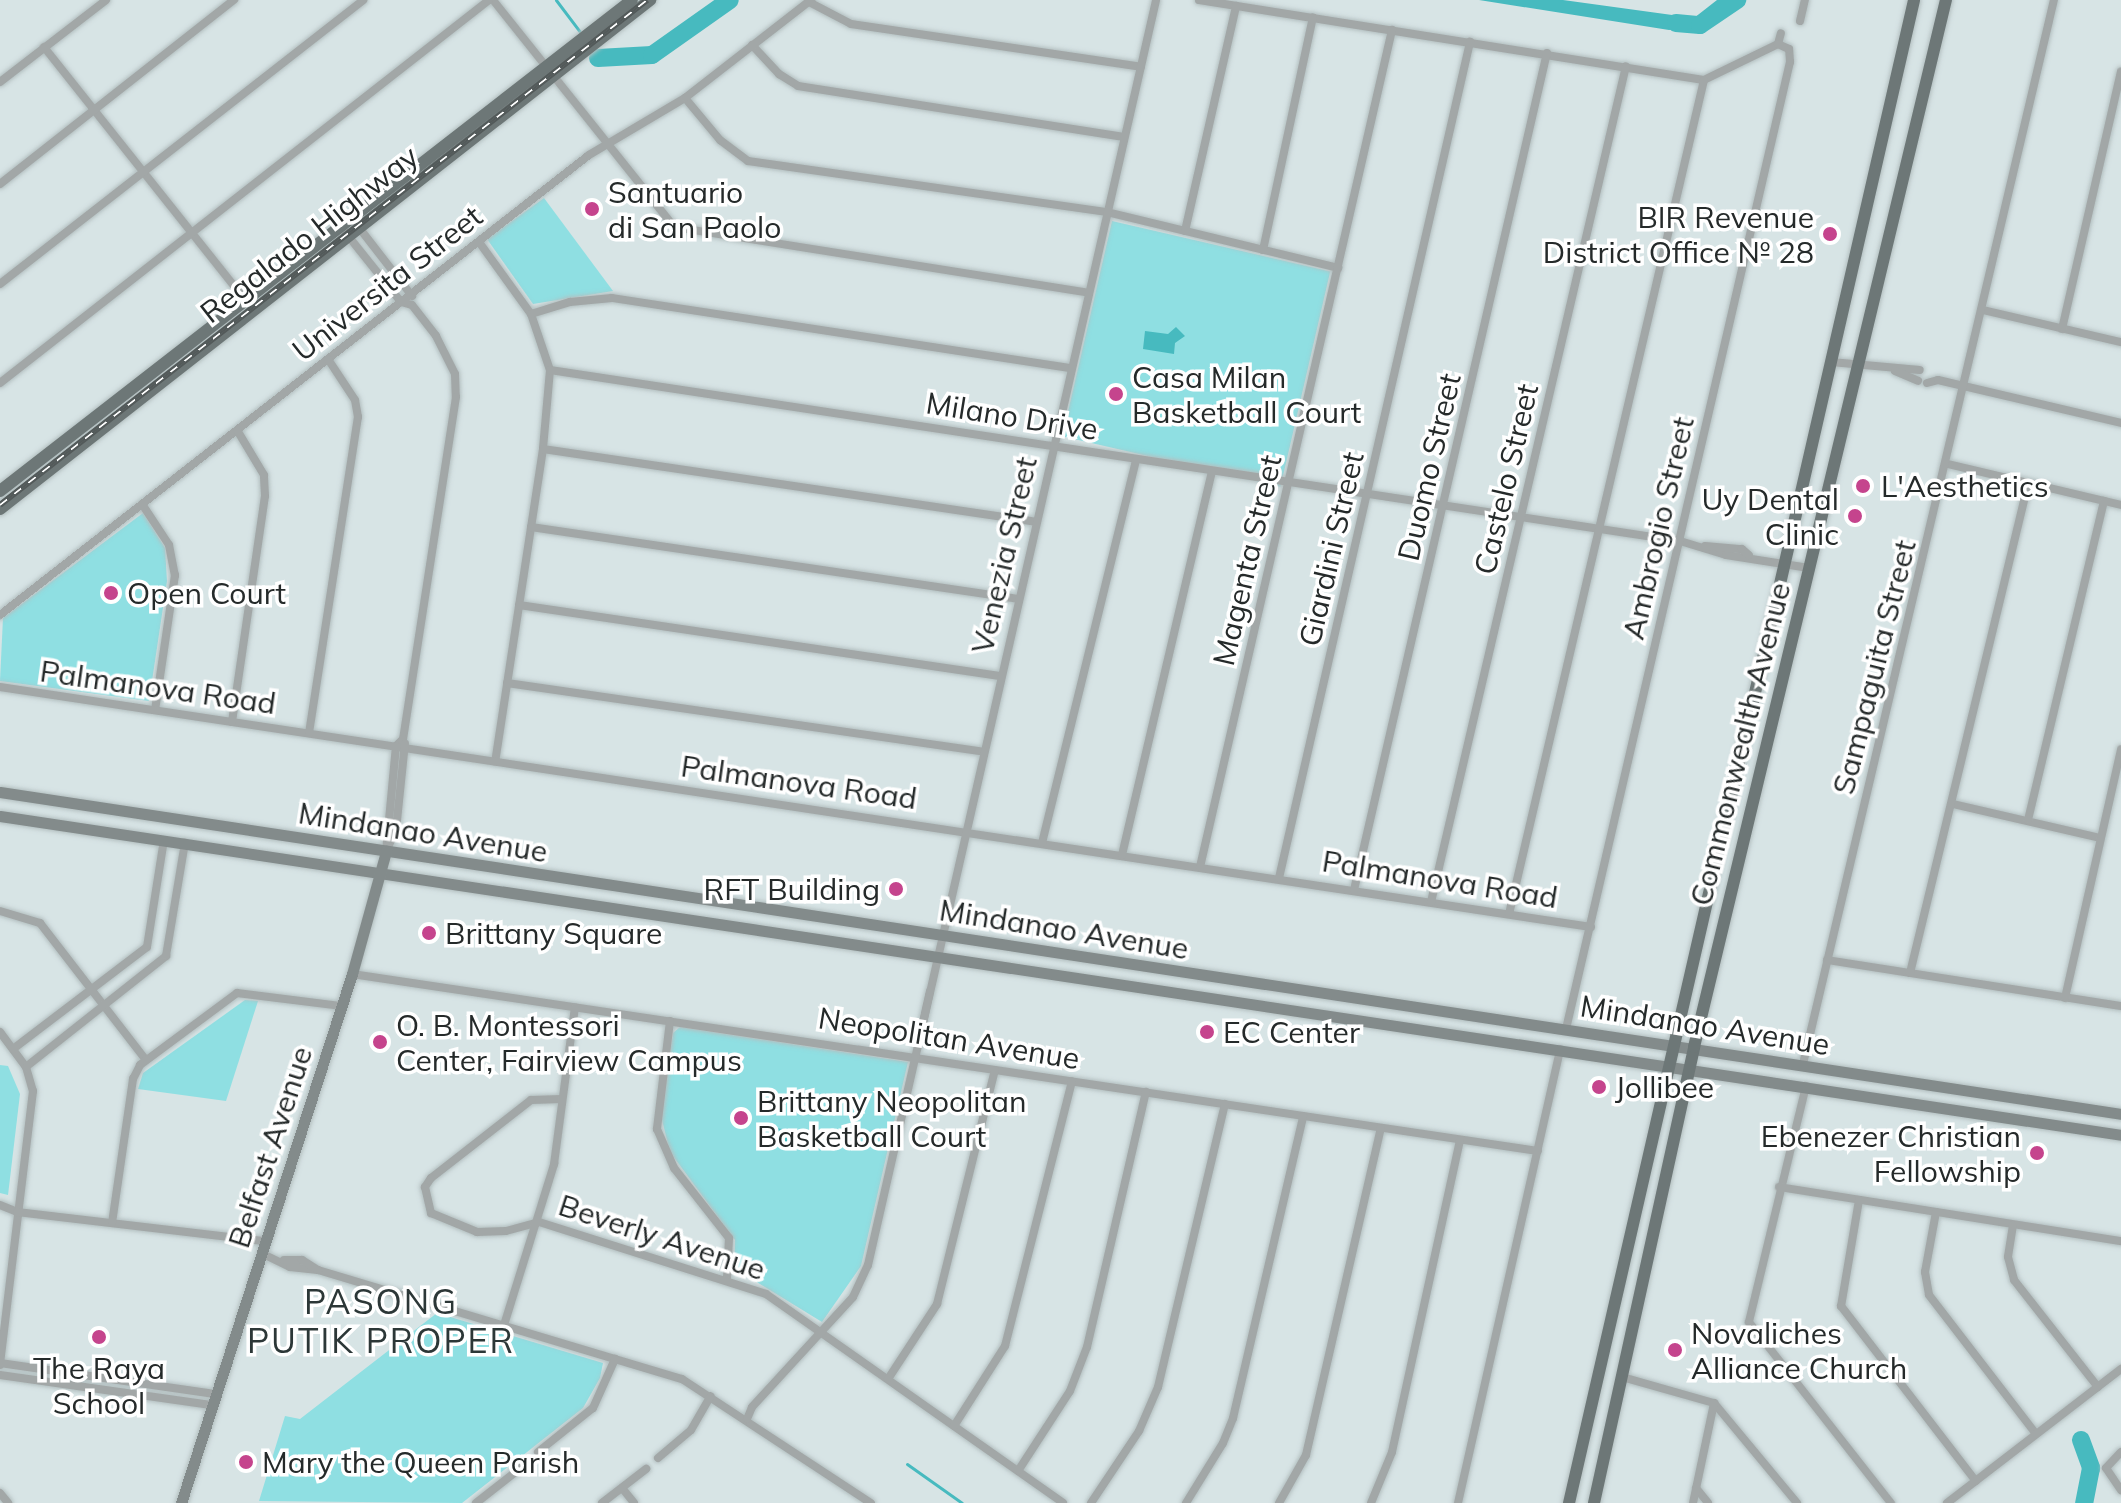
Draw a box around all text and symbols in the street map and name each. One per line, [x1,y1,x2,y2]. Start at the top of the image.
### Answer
street label: Regalado Highway [193,138,425,330]
place label: Santuario di San Paolo [608,174,781,244]
street label: Universita Street [285,198,489,368]
place label: BIR Revenue District Office № 28 [1543,199,1814,270]
marker: Santuario di San Paolo [583,200,601,218]
marker: BIR Revenue District Office № 28 [1821,225,1839,243]
place label: Casa Milan Basketball Court [1132,359,1361,430]
street label: Duomo Street [1390,370,1468,564]
street label: Castelo Street [1467,380,1545,578]
street label: Milano Drive [924,385,1100,447]
marker: Casa Milan Basketball Court [1107,385,1125,403]
street label: Ambrogio Street [1615,413,1701,643]
street label: Giardini Street [1291,448,1371,650]
street label: Magenta Street [1205,451,1289,669]
street label: Venezia Street [964,453,1044,657]
place label: L'Aesthetics [1881,468,2049,504]
marker: L'Aesthetics [1852,475,1874,497]
place label: Uy Dental Clinic [1701,481,1839,552]
marker: Uy Dental Clinic [1846,507,1864,525]
street label: Sampaguita Street [1825,536,1923,798]
place label: Open Court [127,575,286,611]
street label: Commonwealth Avenue [1682,579,1798,909]
marker: Open Court [102,584,120,602]
street label: Palmanova Road [38,653,278,721]
street label: Palmanova Road [679,748,919,816]
street label: Mindanao Avenue [296,795,550,869]
street label: Palmanova Road [1320,843,1560,915]
place label: RFT Building [704,871,880,907]
marker: RFT Building [887,880,905,898]
street label: Mindanao Avenue [937,892,1191,966]
place label: Brittany Square [445,915,662,951]
marker: Brittany Square [420,924,438,942]
street label: Mindanao Avenue [1578,988,1832,1062]
street label: Neopolitan Avenue [816,1000,1082,1076]
place label: O. B. Montessori Center, Fairview Campus [396,1007,742,1078]
place label: EC Center [1223,1014,1360,1050]
marker: EC Center [1198,1023,1216,1041]
marker: O. B. Montessori Center, Fairview Campus [371,1033,389,1051]
street label: Belfast Avenue [221,1042,319,1252]
place label: Jollibee [1615,1069,1714,1105]
marker: Jollibee [1590,1078,1608,1096]
place label: Brittany Neopolitan Basketball Court [757,1083,1027,1154]
marker: Brittany Neopolitan Basketball Court [732,1109,750,1127]
place label: Ebenezer Christian Fellowship [1761,1118,2021,1188]
marker: Ebenezer Christian Fellowship [2028,1144,2046,1162]
street label: Beverly Avenue [554,1187,770,1287]
district label: PASONG PUTIK PROPER [247,1281,515,1360]
place label: Novaliches Alliance Church [1691,1315,1907,1386]
marker: The Raya School [90,1328,108,1346]
marker: Novaliches Alliance Church [1666,1341,1684,1359]
place label: The Raya School [33,1350,165,1420]
place label: Mary the Queen Parish [262,1444,579,1480]
marker: Mary the Queen Parish [237,1453,255,1471]

